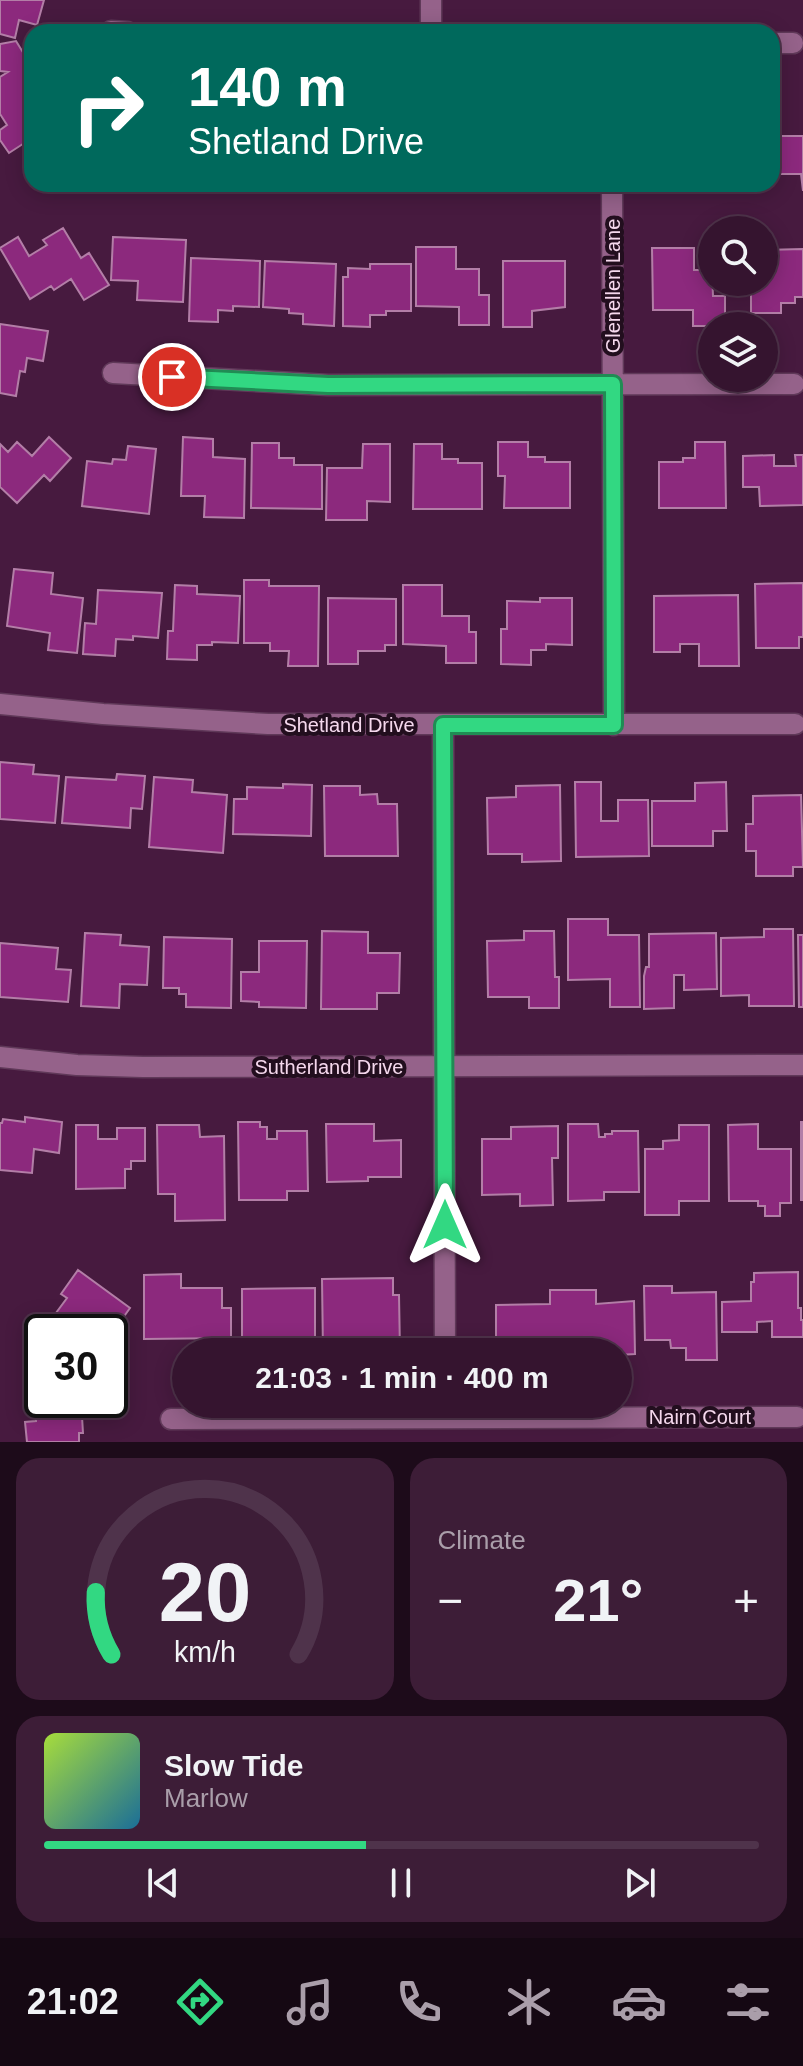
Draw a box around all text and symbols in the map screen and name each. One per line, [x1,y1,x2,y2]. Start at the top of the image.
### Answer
text: 140 m [188,55,347,118]
icon: right [56,56,160,160]
text: Shetland Drive [188,121,424,162]
map controls [698,216,778,392]
button: search [698,216,778,296]
street label: Glenellen Lane [602,219,624,353]
button: layers [698,312,778,392]
pin [138,343,206,411]
icon: arrive [150,355,194,399]
street label: Shetland Drive [283,714,415,736]
street label: Sutherland Drive [255,1056,403,1078]
position arrow [403,1183,487,1267]
speed limit sign: 30 [24,1314,128,1418]
text: 21:03 · 1 min · 400 m [255,1361,549,1394]
street label: Nairn Court [649,1406,752,1428]
text: Climate [438,1525,526,1555]
text: 20 [158,1546,251,1639]
text: 21° [553,1567,644,1634]
text: − [438,1576,463,1625]
text: + [733,1576,759,1625]
text: km/h [174,1636,236,1668]
text: Slow Tide [164,1749,303,1782]
text: Marlow [164,1783,248,1813]
icon: previous [141,1861,185,1905]
icon: pause [379,1861,423,1905]
icon: next [618,1861,662,1905]
icon: directions [172,1974,228,2030]
icon: music [282,1974,338,2030]
icon: phone [391,1974,447,2030]
icon: climate [501,1974,557,2030]
icon: car [611,1974,667,2030]
icon: filters [720,1974,776,2030]
text: 21:02 [27,1981,119,2022]

